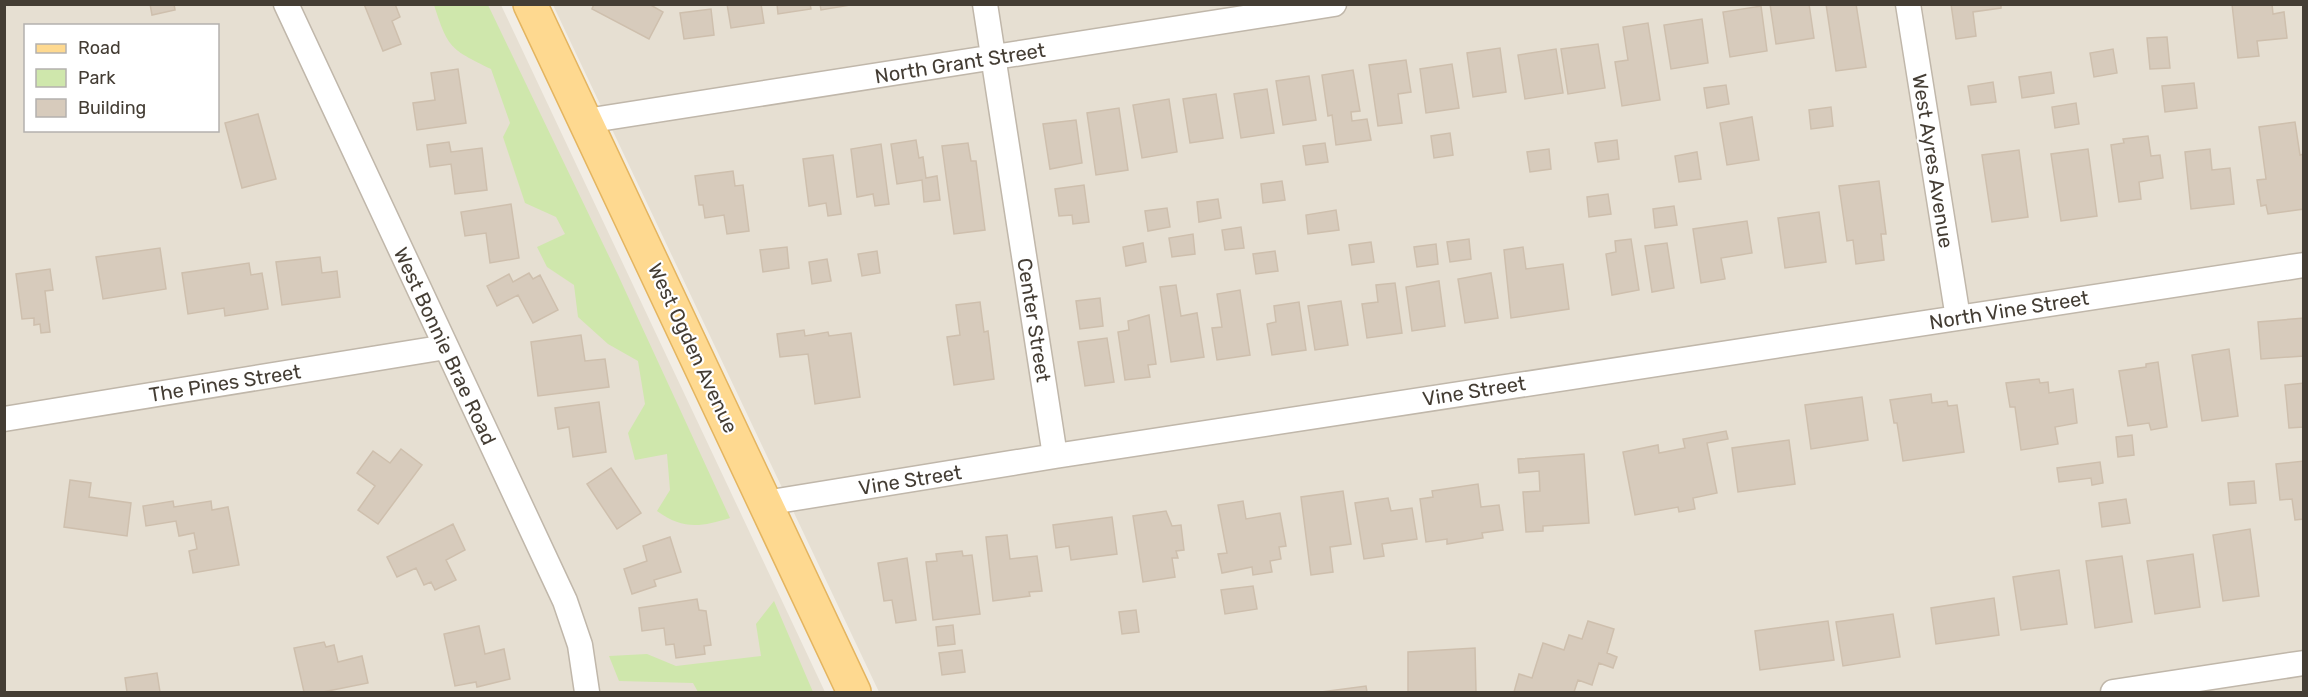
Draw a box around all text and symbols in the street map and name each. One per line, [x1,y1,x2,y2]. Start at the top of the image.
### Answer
legend [24,24,219,132]
text: Road [78,37,121,59]
street label: North Grant Street [873,38,1047,88]
text: Park [78,67,116,89]
street label: West Ayres Avenue [1907,72,1959,250]
text: Building [78,97,146,119]
street label: West Bonnie Brae Road [389,243,501,449]
street label: Center Street [1012,256,1056,384]
street label: West Ogden Avenue [643,259,743,437]
street label: North Vine Street [1927,286,2091,334]
street label: The Pines Street [147,359,303,407]
street label: Vine Street [1421,371,1527,411]
street label: Vine Street [857,460,963,500]

